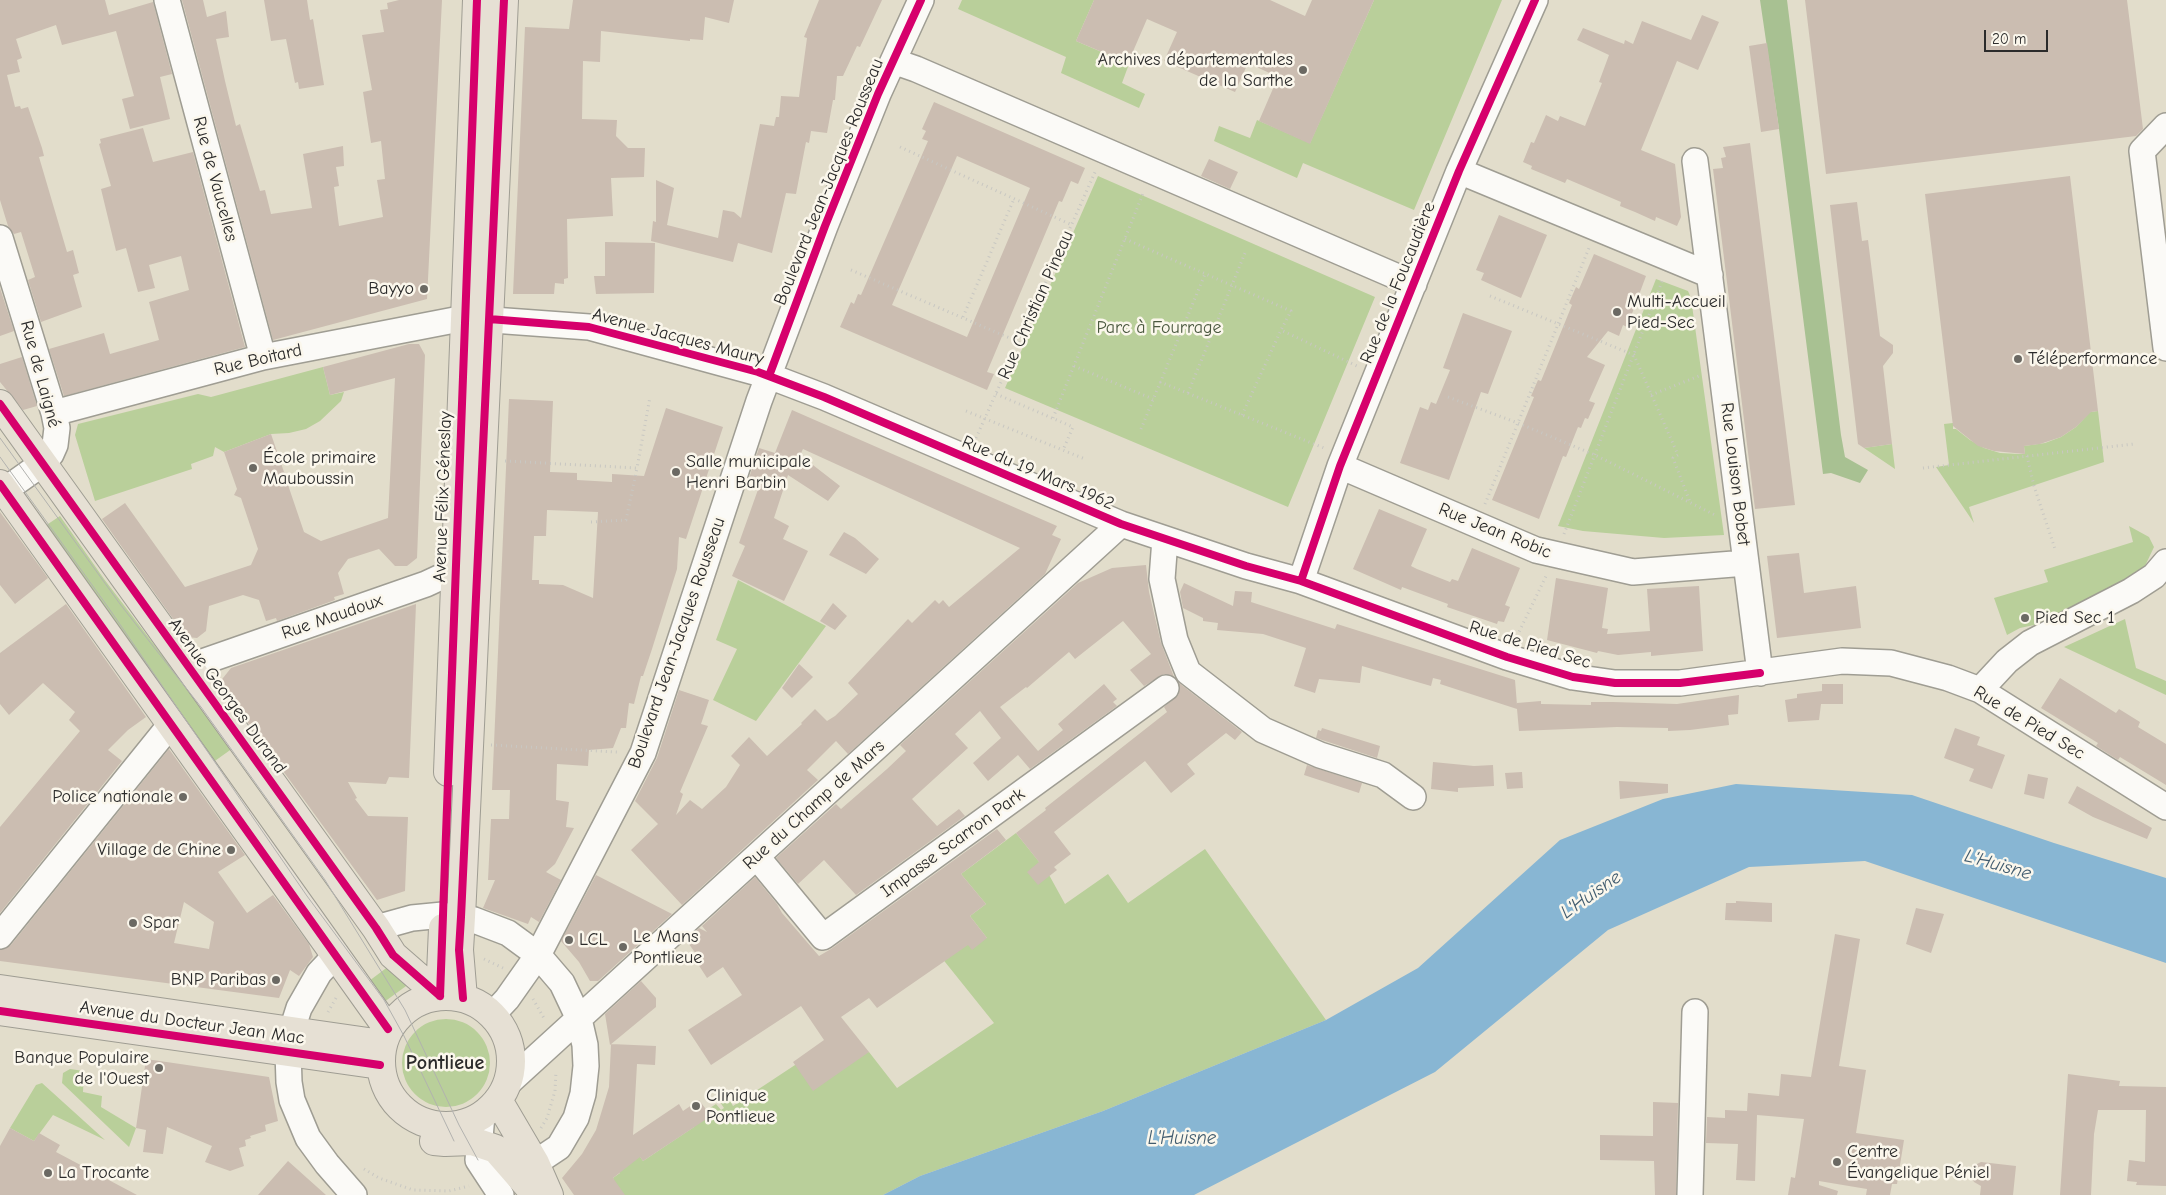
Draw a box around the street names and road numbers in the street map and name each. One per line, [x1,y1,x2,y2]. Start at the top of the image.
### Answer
street label: Boulevard Jean-Jacques Rousseau [770,56,888,308]
street label: Rue de Vaucelles [188,114,242,244]
street label: Rue de la Foucaudière [1356,199,1440,367]
street label: Rue Christian Pineau [993,227,1079,383]
street label: Avenue Jacques Maury [590,304,766,370]
street label: Rue de Laigné [15,318,65,430]
street label: Rue Boitard [212,339,304,381]
street label: Rue Louison Bobet [1716,401,1754,547]
street label: Avenue Félix Géneslay [429,411,457,583]
street label: Rue du 19 Mars 1962 [959,431,1117,515]
street label: Rue Jean Robic [1435,499,1555,563]
street label: Boulevard Jean-Jacques Rousseau [624,515,730,771]
street label: Rue Maudoux [279,590,385,644]
street label: Avenue Georges Durand [163,614,291,778]
street label: Rue de Pied Sec [1467,616,1593,674]
street label: Rue de Pied Sec [1969,681,2089,765]
street label: Rue du Champ de Mars [739,736,889,874]
street label: Impasse Scarron Park [877,784,1029,902]
street label: Avenue du Docteur Jean Mac [78,997,306,1049]

